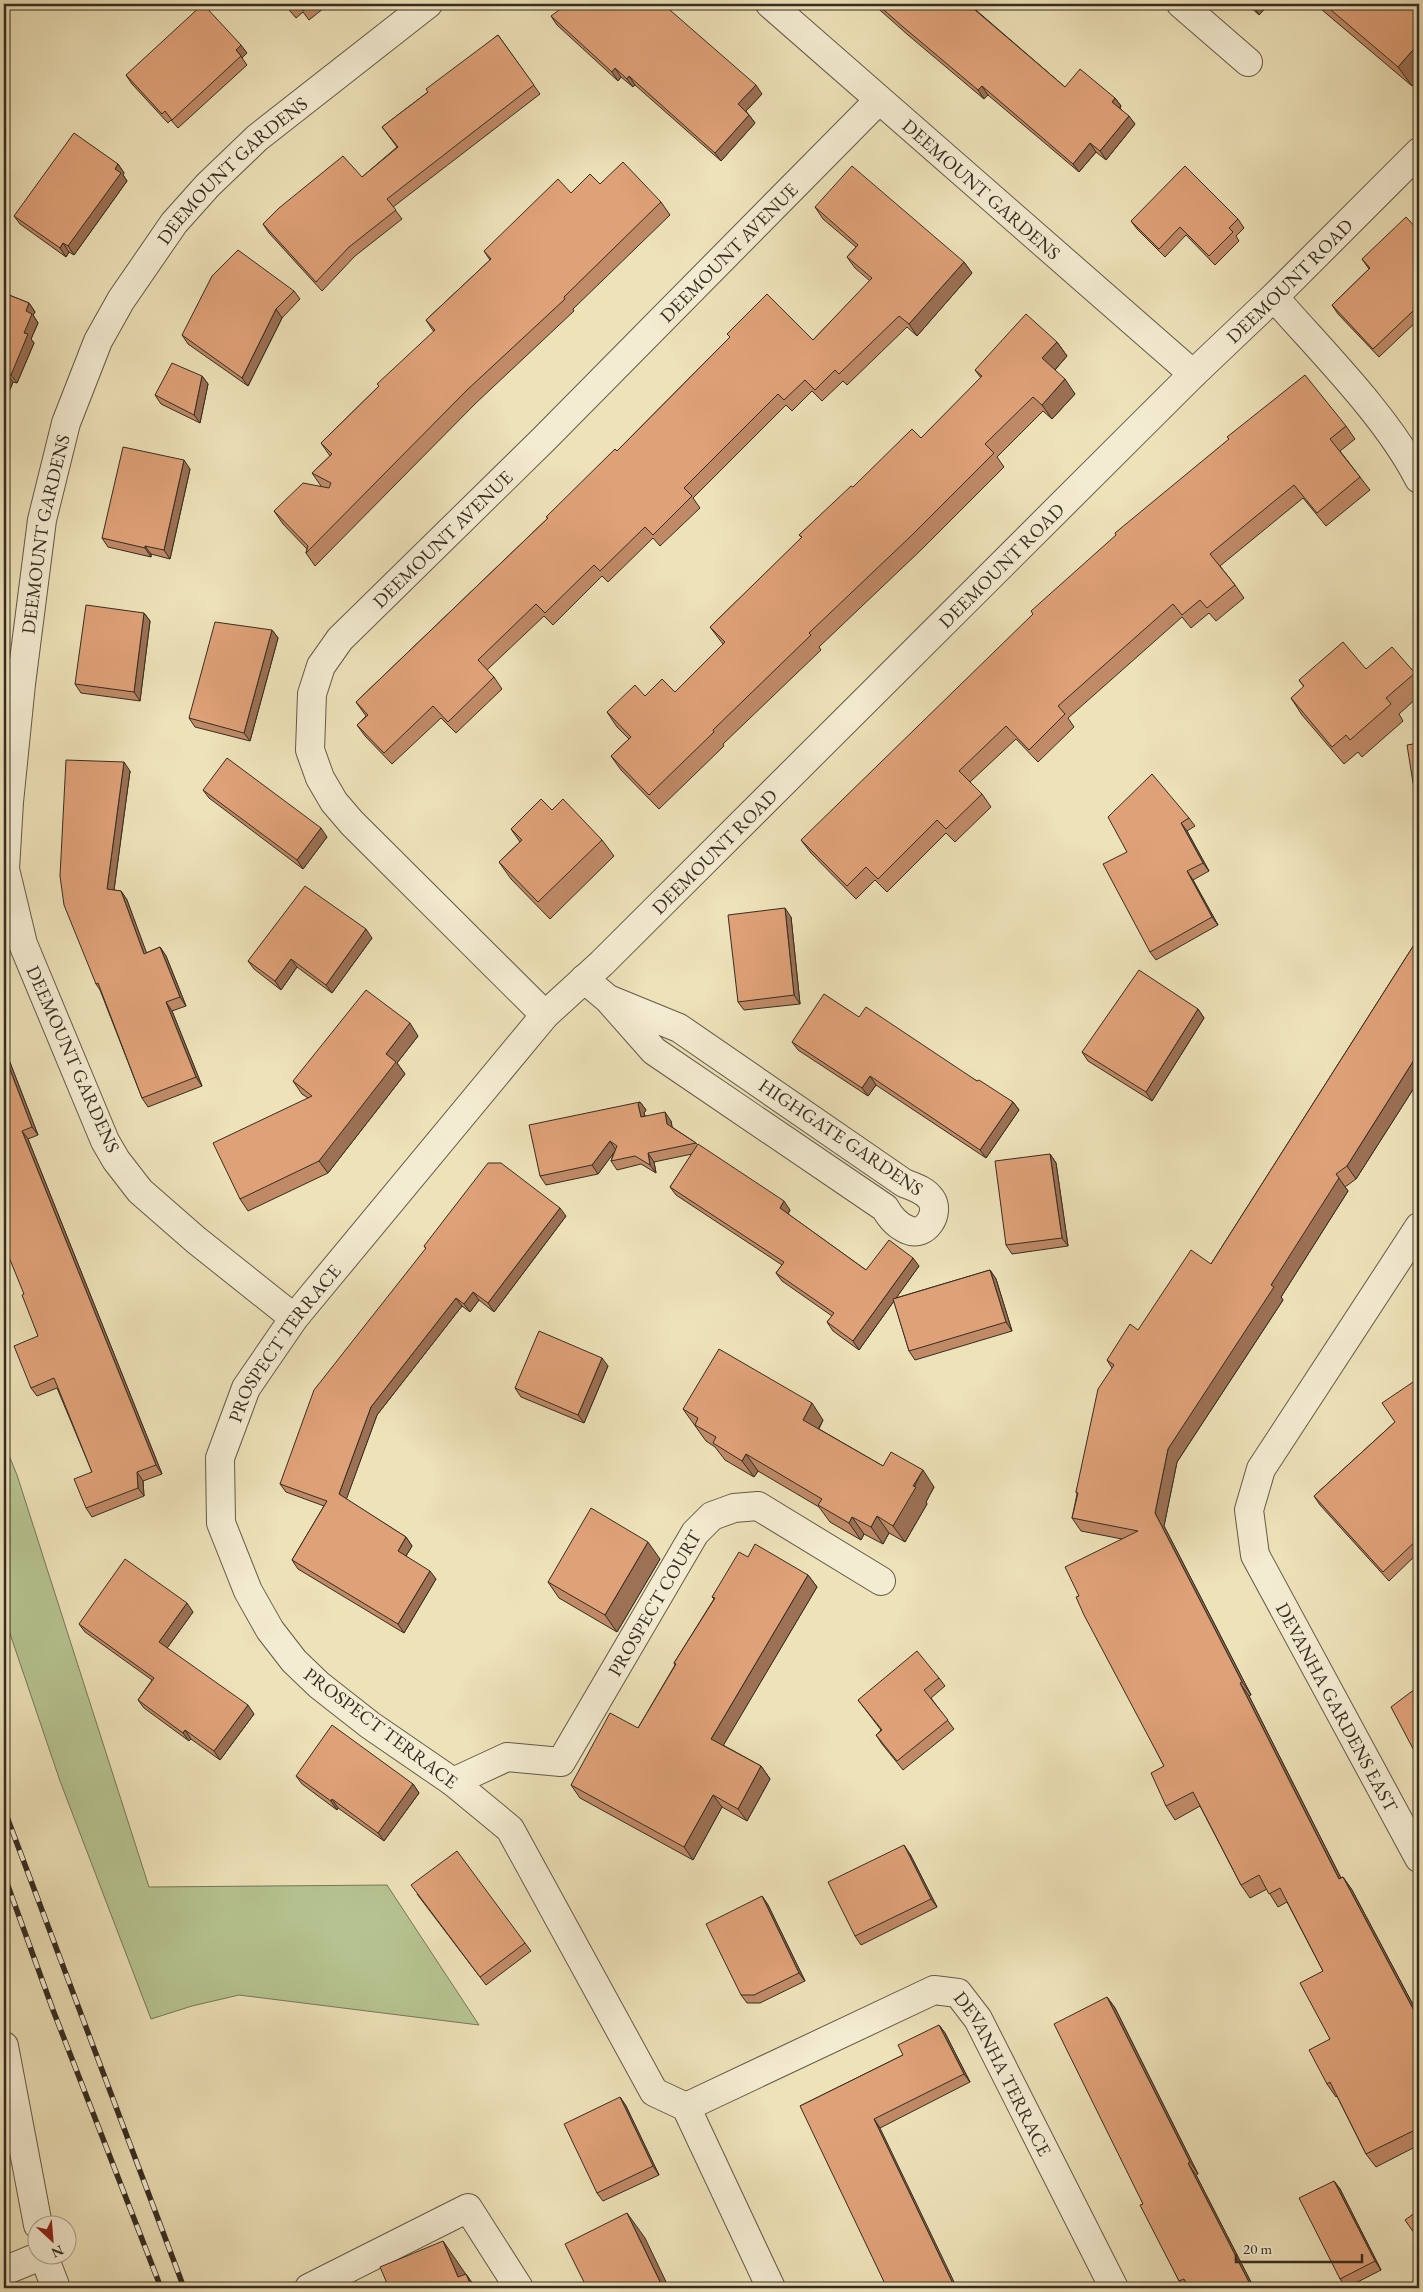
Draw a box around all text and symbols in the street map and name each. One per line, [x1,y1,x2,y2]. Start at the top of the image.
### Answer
street label: DEEMOUNT GARDENS [151,91,312,249]
street label: DEEMOUNT GARDENS [897,113,1066,265]
street label: DEEMOUNT AVENUE [654,177,803,328]
street label: DEEMOUNT ROAD [1221,213,1358,349]
street label: DEEMOUNT GARDENS [15,432,75,635]
street label: DEEMOUNT AVENUE [367,464,518,613]
street label: DEEMOUNT ROAD [933,497,1069,633]
street label: DEEMOUNT ROAD [646,783,783,919]
street label: DEEMOUNT GARDENS [20,961,126,1157]
street label: HIGHGATE GARDENS [754,1073,928,1201]
street label: PROSPECT TERRACE [222,1259,346,1426]
street label: PROSPECT COURT [602,1525,707,1681]
street label: DEVANHA GARDENS EAST [1270,1598,1404,1816]
street label: PROSPECT TERRACE [299,1662,463,1794]
street label: DEVANHA TERRACE [948,1986,1058,2160]
north arrow [28,2214,78,2264]
scale bar [1236,2232,1362,2264]
text: 20 m [1243,2239,1272,2258]
text: N [48,2241,67,2263]

